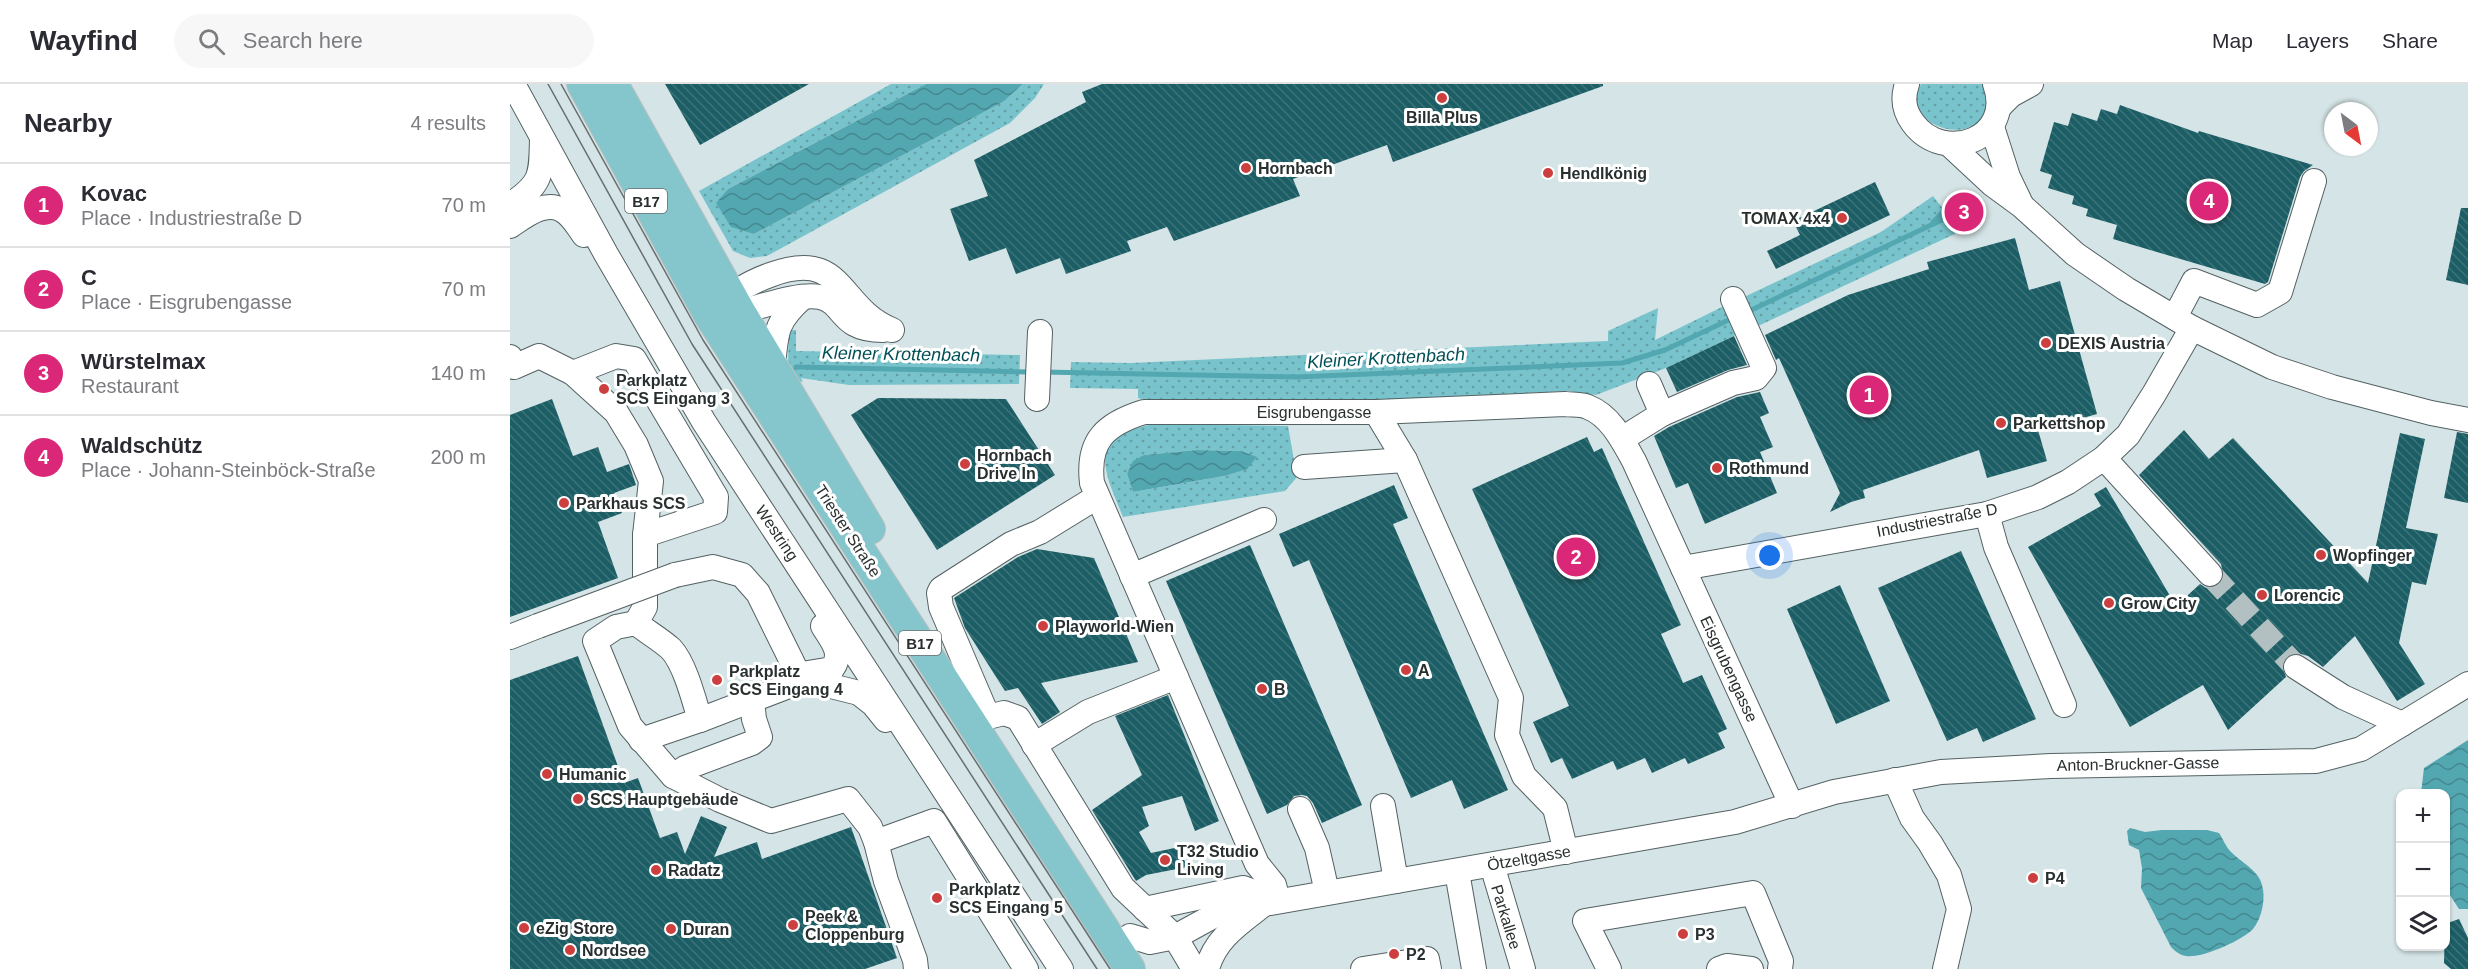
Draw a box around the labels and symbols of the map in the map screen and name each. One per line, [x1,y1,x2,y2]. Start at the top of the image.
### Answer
marker: Billa Plus [1435,91,1449,105]
north arrow [2324,102,2378,156]
place label: Billa Plus [1406,109,1478,126]
place label: Hornbach [1258,160,1333,177]
marker: Hornbach [1239,161,1253,175]
place label: Hendlkönig [1560,165,1647,182]
marker: Hendlkönig [1541,166,1555,180]
pin: 4 [2190,178,2228,224]
road number: B17 [625,189,667,213]
pin: 3 [1944,190,1984,234]
place label: TOMAX 4x4 [1741,210,1830,227]
marker: TOMAX 4x4 [1835,211,1849,225]
place label: DEXIS Austria [2058,335,2165,352]
marker: DEXIS Austria [2039,336,2053,350]
water label: Kleiner Krottenbach [822,343,980,365]
water label: Kleiner Krottenbach [1307,344,1465,372]
place label: Parkplatz SCS Eingang 3 [616,372,730,407]
pin: 1 [1850,372,1888,418]
marker: Parkplatz SCS Eingang 3 [597,382,611,396]
street label: Eisgrubengasse [1257,404,1371,421]
place label: Parkettshop [2013,415,2106,432]
marker: Parkettshop [1994,416,2008,430]
place label: Hornbach Drive In [977,447,1052,482]
marker: Hornbach Drive In [958,457,972,471]
place label: Rothmund [1729,460,1809,477]
marker: Rothmund [1710,461,1724,475]
street label: Triester Straße [812,482,884,580]
place label: Parkhaus SCS [576,495,686,512]
marker: Parkhaus SCS [557,496,571,510]
street label: Industriestraße D [1875,500,1999,540]
street label: Westring [752,502,802,564]
pin: 2 [1556,534,1596,580]
your location [1755,541,1784,570]
place label: Wopfinger [2333,547,2412,564]
marker: Wopfinger [2314,548,2328,562]
place label: Lorencic [2274,587,2341,604]
marker: Lorencic [2255,588,2269,602]
place label: Grow City [2121,595,2197,612]
marker: Grow City [2102,596,2116,610]
street label: Eisgrubengasse [1697,613,1761,725]
place label: Playworld-Wien [1055,618,1174,635]
marker: Playworld-Wien [1036,619,1050,633]
road number: B17 [899,631,941,655]
place label: A [1418,662,1430,679]
place label: Parkplatz SCS Eingang 4 [729,663,843,698]
marker: A [1399,663,1413,677]
marker: Parkplatz SCS Eingang 4 [710,673,724,687]
place label: B [1274,681,1286,698]
marker: B [1255,682,1269,696]
street label: Anton-Bruckner-Gasse [2056,754,2220,774]
place label: Humanic [559,766,627,783]
marker: Humanic [540,767,554,781]
place label: SCS Hauptgebäude [590,791,739,808]
marker: SCS Hauptgebäude [571,792,585,806]
street label: Ötzeltgasse [1486,842,1572,874]
place label: T32 Studio Living [1177,843,1259,878]
marker: T32 Studio Living [1158,853,1172,867]
place label: Radatz [668,862,720,879]
marker: Radatz [649,863,663,877]
place label: P4 [2045,870,2065,887]
marker: P4 [2026,871,2040,885]
place label: Parkplatz SCS Eingang 5 [949,881,1063,916]
street label: Parkallee [1488,883,1524,951]
marker: Parkplatz SCS Eingang 5 [930,891,944,905]
place label: Peek & Cloppenburg [805,908,905,943]
marker: Peek & Cloppenburg [786,918,800,932]
place label: eZig Store [536,920,614,937]
marker: eZig Store [517,921,531,935]
place label: Duran [683,921,729,938]
marker: Duran [664,922,678,936]
place label: P3 [1695,926,1715,943]
marker: P3 [1676,927,1690,941]
place label: Nordsee [582,942,646,959]
marker: Nordsee [563,943,577,957]
place label: P2 [1406,946,1426,963]
marker: P2 [1387,947,1401,961]

